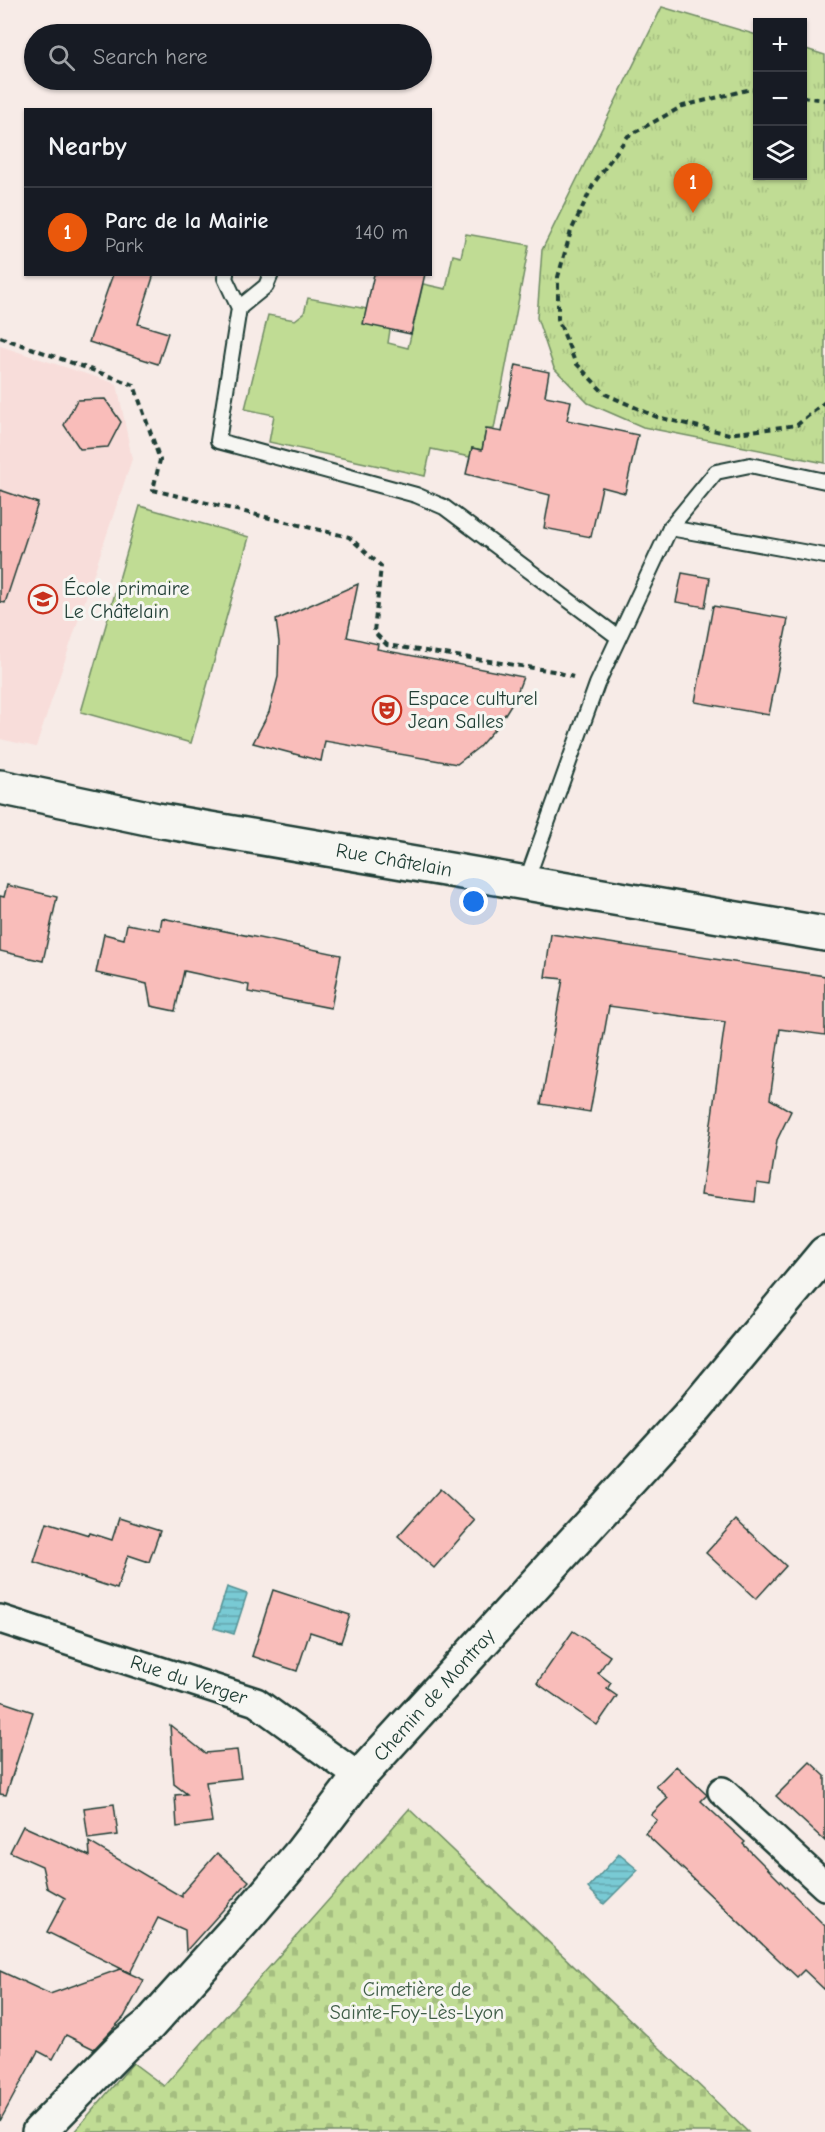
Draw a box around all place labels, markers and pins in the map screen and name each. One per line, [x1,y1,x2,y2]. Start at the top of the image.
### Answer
pin: 1 [674,164,712,213]
place label: École primaire Le Châtelain [64,577,189,623]
school or university icon: École primaire Le Châtelain [27,583,59,615]
place label: Espace culturel Jean Salles [408,687,538,733]
theatre icon: Espace culturel Jean Salles [371,694,403,726]

